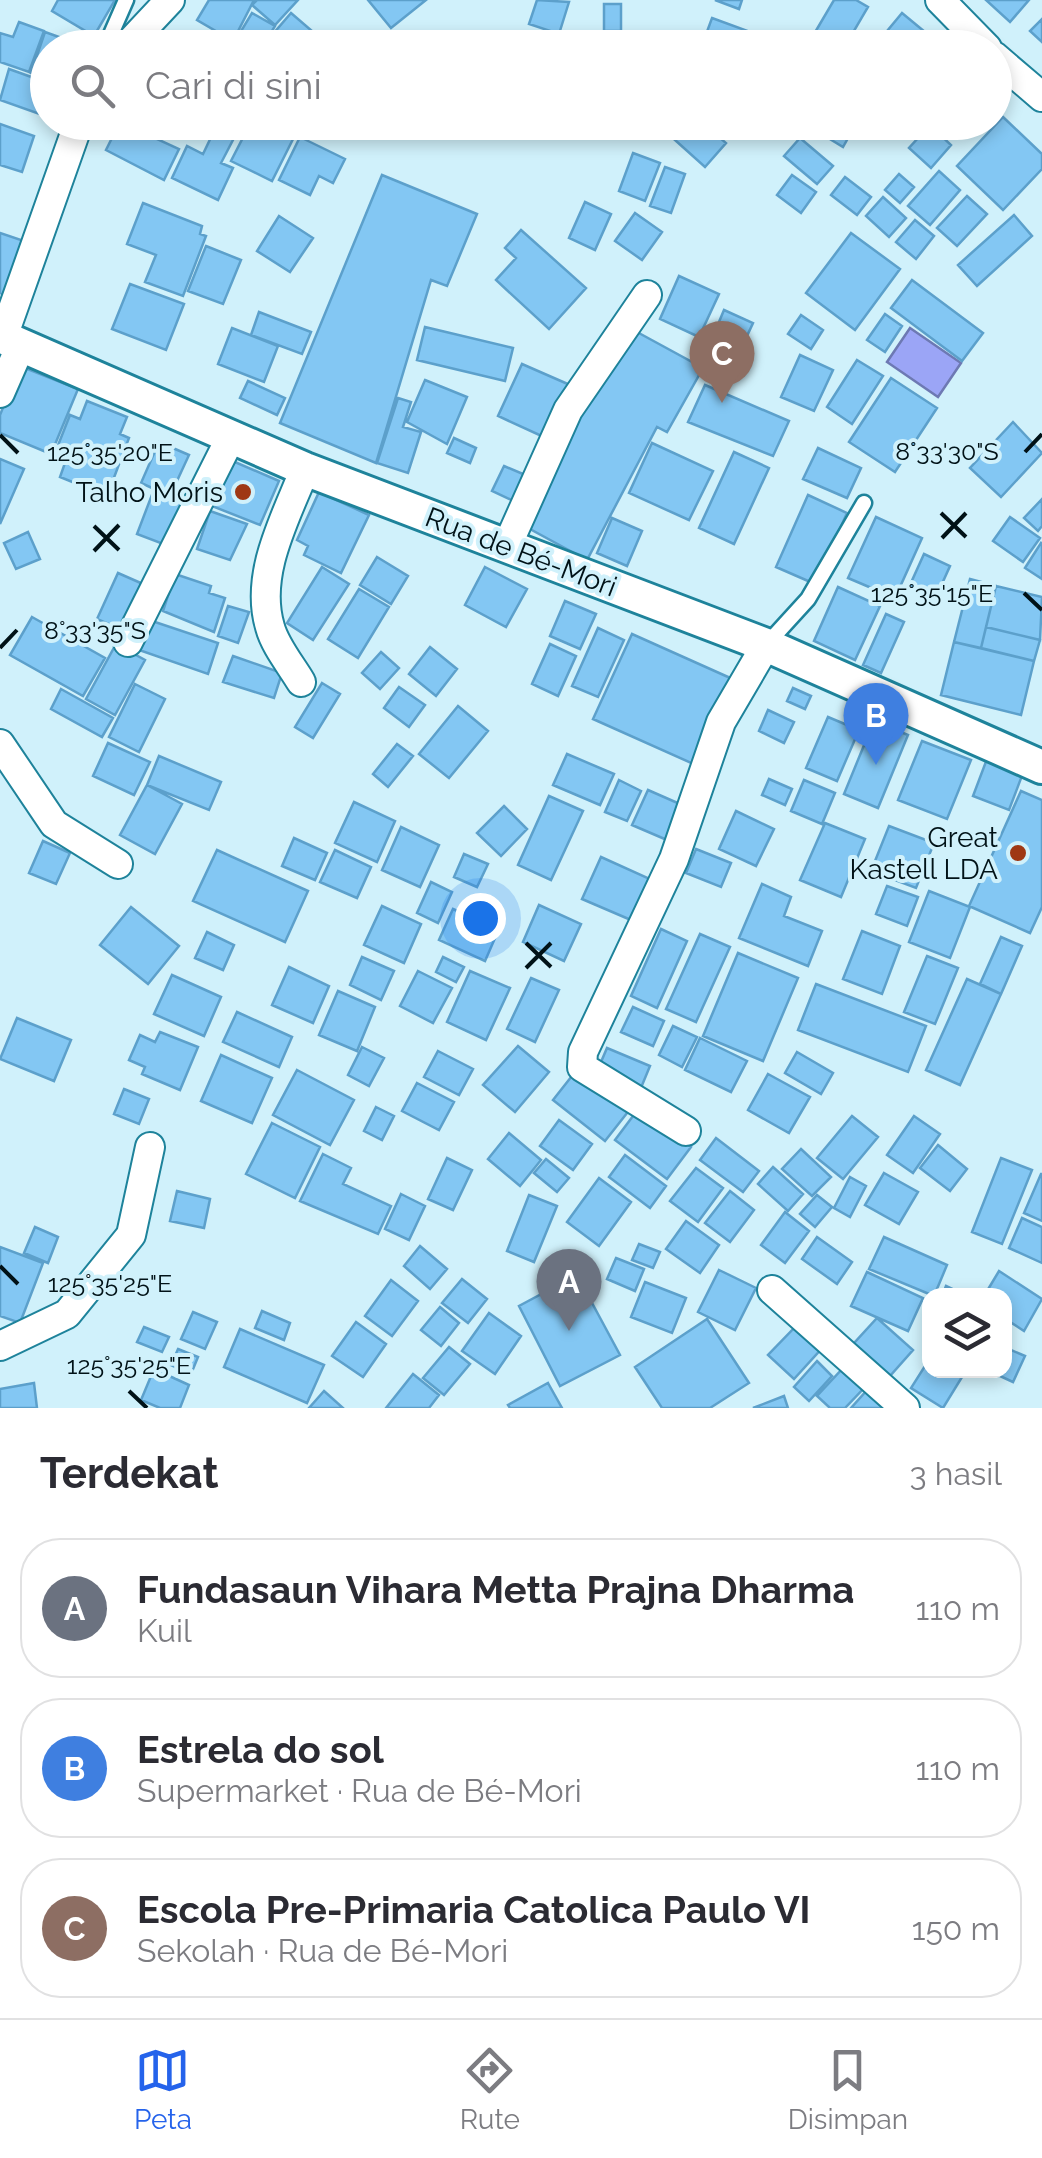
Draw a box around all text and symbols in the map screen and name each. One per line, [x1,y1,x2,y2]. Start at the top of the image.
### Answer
search box [30,30,1012,140]
icon: search [65,58,120,113]
text: Cari di sini [145,63,322,108]
pin: C [690,320,754,403]
text: 8°33'30"S [895,436,999,466]
text: 125°35'20"E [47,437,173,467]
place label: Talho Moris [75,476,223,509]
marker: Talho Moris [232,481,254,503]
street label: Rua de Bé-Mori [421,500,621,604]
text: 125°35'15"E [871,578,993,608]
text: 8°33'35"S [44,615,146,645]
pin: B [844,682,908,765]
place label: Great Kastell LDA [850,821,999,886]
marker: Great Kastell LDA [1007,842,1029,864]
your location [455,893,506,944]
pin: A [536,1248,602,1331]
text: 125°35'25"E [48,1268,172,1298]
map controls [922,1288,1012,1378]
button: layers [922,1288,1012,1378]
text: 125°35'25"E [67,1350,191,1380]
text: Terdekat [40,1449,219,1498]
text: 3 hasil [910,1455,1002,1492]
text: Fundasaun Vihara Metta Prajna Dharma [137,1567,854,1612]
text: A [64,1590,85,1627]
text: 110 m [915,1590,1000,1627]
text: Kuil [137,1612,192,1649]
text: Estrela do sol [137,1727,384,1772]
text: B [64,1750,85,1787]
text: 110 m [915,1750,1000,1787]
text: Supermarket · Rua de Bé-Mori [137,1772,582,1809]
text: Escola Pre-Primaria Catolica Paulo VI [137,1887,810,1932]
text: C [64,1910,85,1947]
text: 150 m [912,1910,1000,1947]
text: Sekolah · Rua de Bé-Mori [137,1932,508,1969]
tab: Peta [134,2043,192,2136]
tab: Rute [460,2043,520,2136]
tab: Disimpan [788,2043,908,2136]

